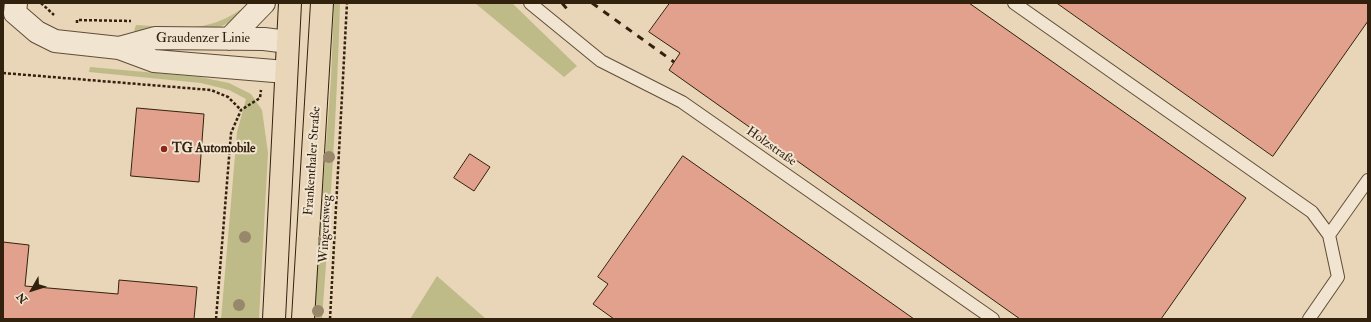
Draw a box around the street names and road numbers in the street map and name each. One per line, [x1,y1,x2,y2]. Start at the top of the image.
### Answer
street label: Graudenzer Linie [156,31,250,47]
street label: Frankenthaler Straße [301,106,325,216]
street label: Holzstraße [743,124,799,170]
street label: Wingertsweg [316,194,336,264]

